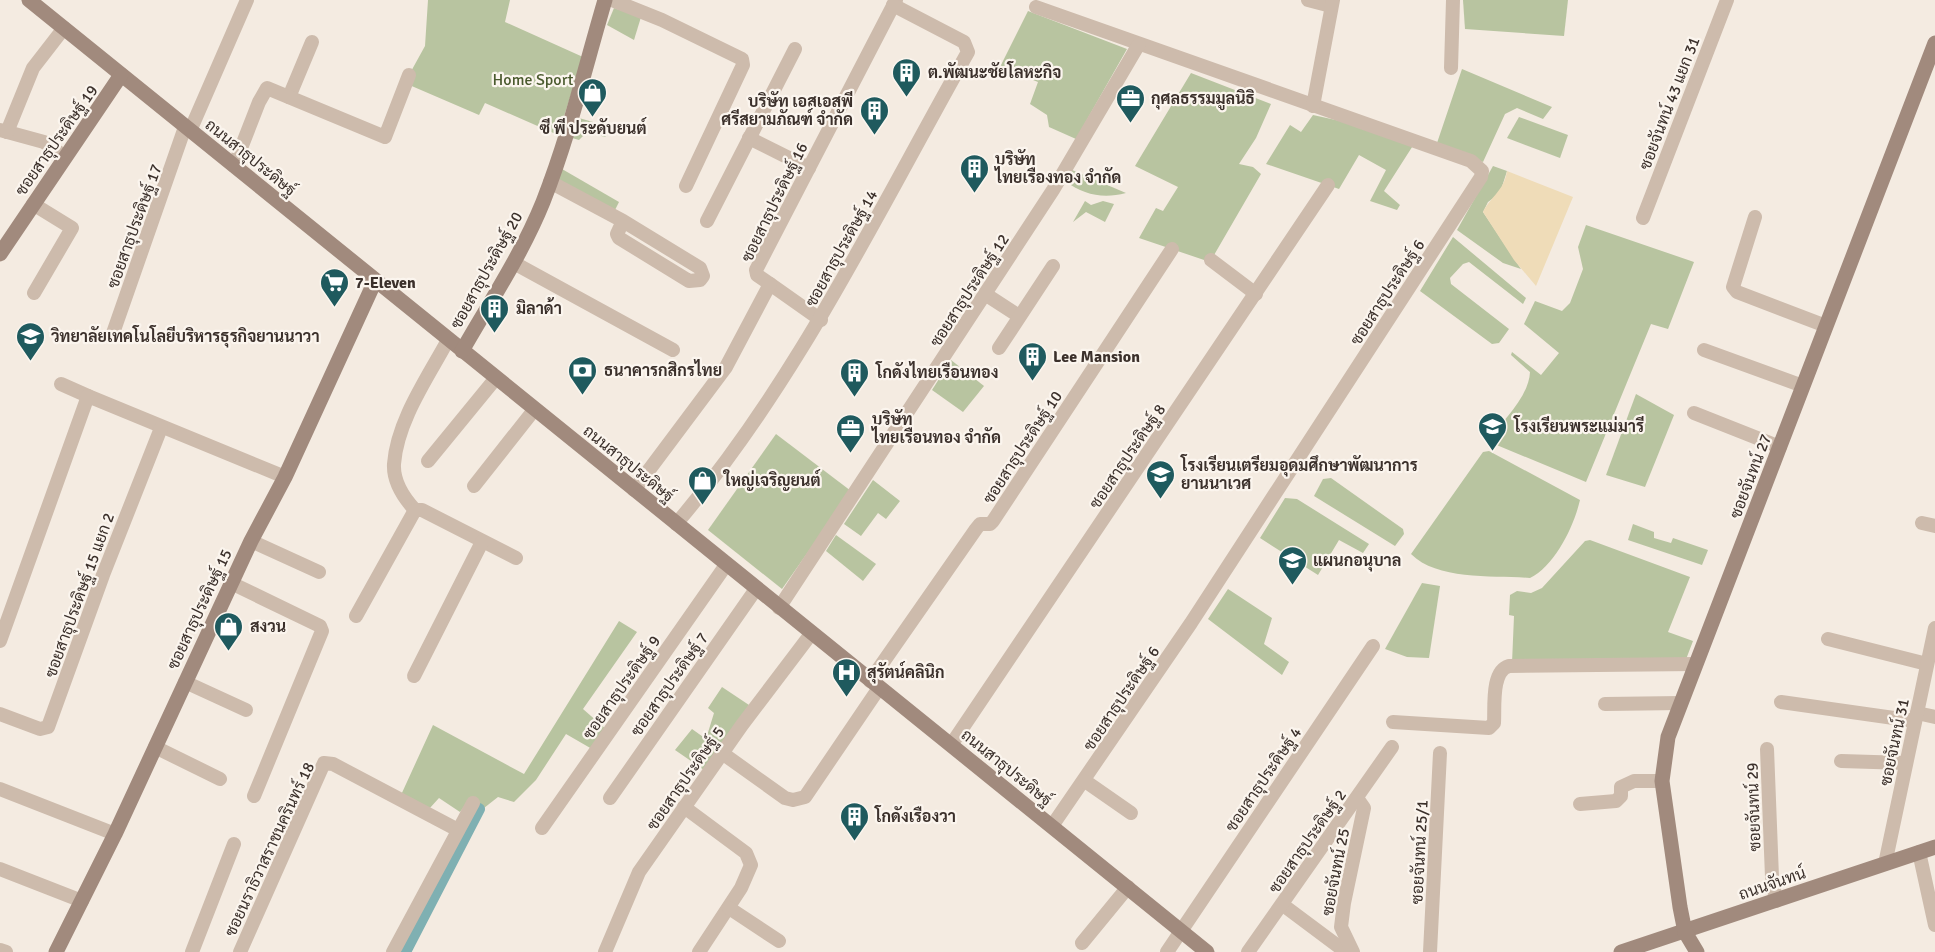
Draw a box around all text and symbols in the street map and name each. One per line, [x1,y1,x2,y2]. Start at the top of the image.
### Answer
street label: ซอยจันทน์ 43 แยก 31 [1633,33,1705,173]
building icon: ต.พัฒนะชัยโลหะกิจ [891,56,923,98]
place label: ต.พัฒนะชัยโลหะกิจ [928,61,1061,83]
park label: Home Sport [493,70,574,90]
shop icon: ซี พี ประดับยนต์ [577,76,609,118]
street label: ซอยสาธุประดิษฐ์ 19 [9,80,103,200]
office icon: กุศลธรรมมูลนิธิ [1114,82,1146,124]
place label: กุศลธรรมมูลนิธิ [1151,88,1255,111]
place label: บริษัท เอสเอสพี ศรีสยามภัณฑ์ จำกัด [721,91,853,130]
building icon: บริษัท เอสเอสพี ศรีสยามภัณฑ์ จำกัด [858,94,890,136]
street label: ถนนสาธุประดิษฐ์ [200,113,302,201]
place label: ซี พี ประดับยนต์ [539,117,647,139]
street label: ซอยสาธุประดิษฐ์ 16 [735,138,813,266]
place label: บริษัท ไทยเรืองทอง จำกัด [993,149,1121,188]
building icon: บริษัท ไทยเรืองทอง จำกัด [958,152,990,194]
street label: ซอยสาธุประดิษฐ์ 17 [100,161,168,291]
street label: ซอยสาธุประดิษฐ์ 14 [799,185,883,311]
street label: ซอยสาธุประดิษฐ์ 20 [444,207,528,333]
street label: ซอยสาธุประดิษฐ์ 12 [923,229,1015,351]
street label: ซอยสาธุประดิษฐ์ 6 [1344,234,1430,350]
supermarket icon: 7-Eleven [318,266,350,308]
place label: 7-Eleven [355,273,416,293]
building icon: มิลาด้า [479,292,511,334]
place label: มิลาด้า [516,297,562,319]
school or university icon: วิทยาลัยเทคโนโลยีบริหารธุรกิจยานนาวา [14,320,46,362]
place label: วิทยาลัยเทคโนโลยีบริหารธุรกิจยานนาวา [50,325,320,348]
building icon: Lee Mansion [1016,340,1048,382]
place label: Lee Mansion [1053,347,1140,367]
bank icon: ธนาคารกสิกรไทย [567,354,599,396]
building icon: โกดังไทยเรือนทอง [839,356,871,398]
place label: ธนาคารกสิกรไทย [604,359,722,381]
place label: โกดังไทยเรือนทอง [875,361,998,383]
street label: ซอยสาธุประดิษฐ์ 10 [976,386,1068,508]
street label: ซอยสาธุประดิษฐ์ 8 [1083,399,1171,513]
place label: บริษัท ไทยเรือนทอง จำกัด [870,409,1001,448]
school or university icon: โรงเรียนพระแม่มารี [1477,410,1509,452]
office icon: บริษัท ไทยเรือนทอง จำกัด [835,412,867,454]
place label: โรงเรียนพระแม่มารี [1513,415,1645,437]
street label: ถนนสาธุประดิษฐ์ [578,419,680,507]
street label: ซอยจันทน์ 27 [1723,430,1776,521]
place label: โรงเรียนเตรียมอุดมศึกษาพัฒนาการ ยานนาเวศ [1180,454,1418,494]
school or university icon: โรงเรียนเตรียมอุดมศึกษาพัฒนาการ ยานนาเวศ [1144,458,1176,500]
shop icon: ใหญ่เจริญยนต์ [687,464,719,506]
place label: ใหญ่เจริญยนต์ [722,469,821,491]
street label: ซอยสาธุประดิษฐ์ 15 แยก 2 [38,509,120,681]
school or university icon: แผนกอนุบาล [1276,544,1308,586]
street label: ซอยสาธุประดิษฐ์ 15 [161,545,237,673]
place label: แผนกอนุบาล [1313,551,1401,572]
shop icon: สงวน [213,610,245,652]
place label: สงวน [250,617,286,637]
street label: ซอยสาธุประดิษฐ์ 7 [624,627,714,741]
street label: ซอยสาธุประดิษฐ์ 9 [576,630,666,744]
street label: ซอยสาธุประดิษฐ์ 6 [1077,641,1165,755]
hospital icon: สุรัตน์คลินิก [830,656,862,698]
place label: สุรัตน์คลินิก [867,661,945,684]
street label: ซอยจันทน์ 31 [1873,696,1914,788]
street label: ซอยสาธุประดิษฐ์ 5 [640,721,730,835]
street label: ซอยสาธุประดิษฐ์ 4 [1219,721,1307,836]
street label: ถนนสาธุประดิษฐ์ [956,723,1058,811]
street label: ซอยนราธิวาสราชนครินทร์ 18 [218,758,319,940]
street label: ซอยจันทน์ 29 [1739,762,1766,852]
street label: ซอยสาธุประดิษฐ์ 2 [1262,784,1352,898]
street label: ซอยจันทน์ 25/1 [1404,799,1433,905]
building icon: โกดังเรืองวา [838,800,870,842]
place label: โกดังเรืองวา [874,805,956,827]
street label: ซอยจันทน์ 25 [1315,826,1354,918]
street label: ถนนจันทน์ [1735,860,1808,905]

